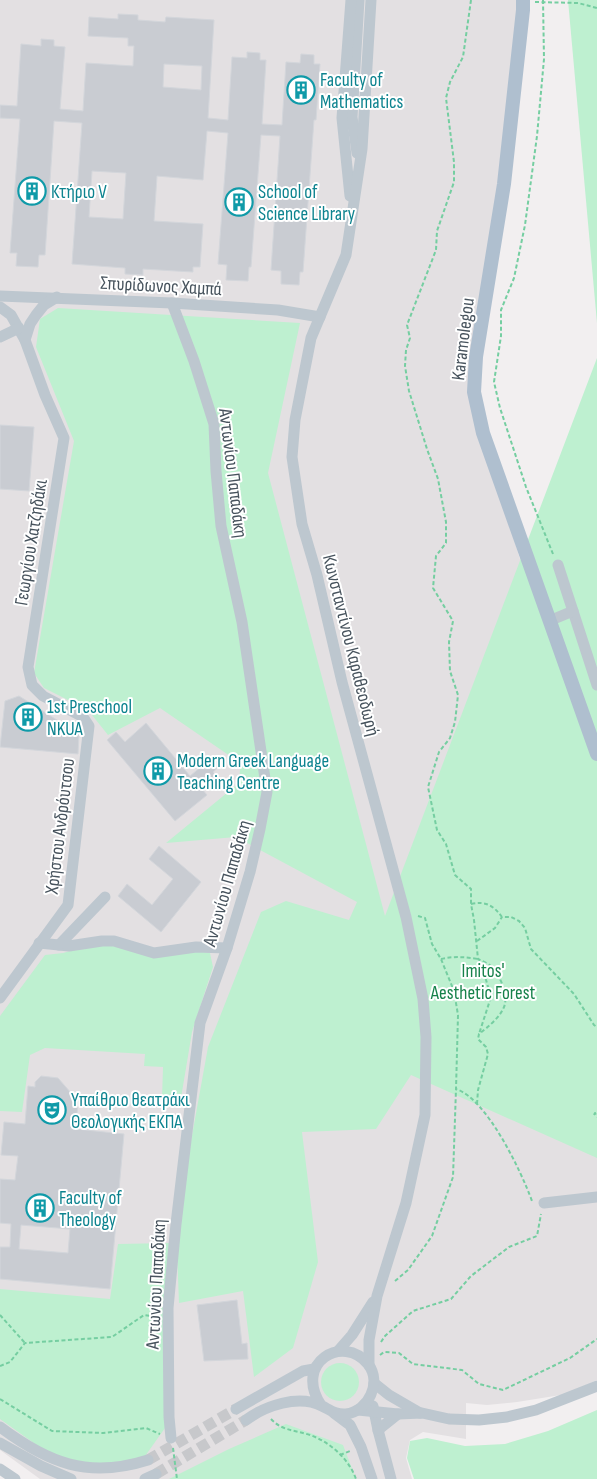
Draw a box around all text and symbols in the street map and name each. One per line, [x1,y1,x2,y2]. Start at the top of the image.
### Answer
place label: Faculty of Mathematics [320,69,404,114]
building icon: Faculty of Mathematics [286,75,316,105]
building icon: Κτήριο V [17,176,47,206]
place label: Κτήριο V [51,181,107,204]
place label: School of Science Library [258,181,356,226]
building icon: School of Science Library [224,187,254,217]
street label: Σπυρίδωνος Χαμπά [100,272,222,301]
street label: Karamolegou [447,297,480,382]
street label: Αντωνίου Παπαδάκη [213,406,252,539]
street label: Γεωργίου Χατζηδάκι [10,477,53,607]
street label: Κωνσταντίνου Καραθεοδωρή [317,552,384,739]
place label: 1st Preschool NKUA [47,696,132,741]
building icon: 1st Preschool NKUA [13,702,43,732]
place label: Modern Greek Language Teaching Centre [177,750,329,795]
building icon: Modern Greek Language Teaching Centre [143,756,173,786]
street label: Χρήστου Ανδρόυτσου [41,757,80,896]
street label: Αντωνίου Παπαδάκη [198,818,256,950]
park label: Imitos' Aesthetic Forest [430,960,535,1005]
place label: Υπαίθριο θεατράκι Θεολογικής ΕΚΠΑ [71,1089,190,1134]
theatre icon: Υπαίθριο θεατράκι Θεολογικής ΕΚΠΑ [37,1095,67,1125]
place label: Faculty of Theology [59,1187,122,1232]
building icon: Faculty of Theology [25,1193,55,1223]
street label: Αντωνίου Παπαδάκη [142,1218,171,1351]

